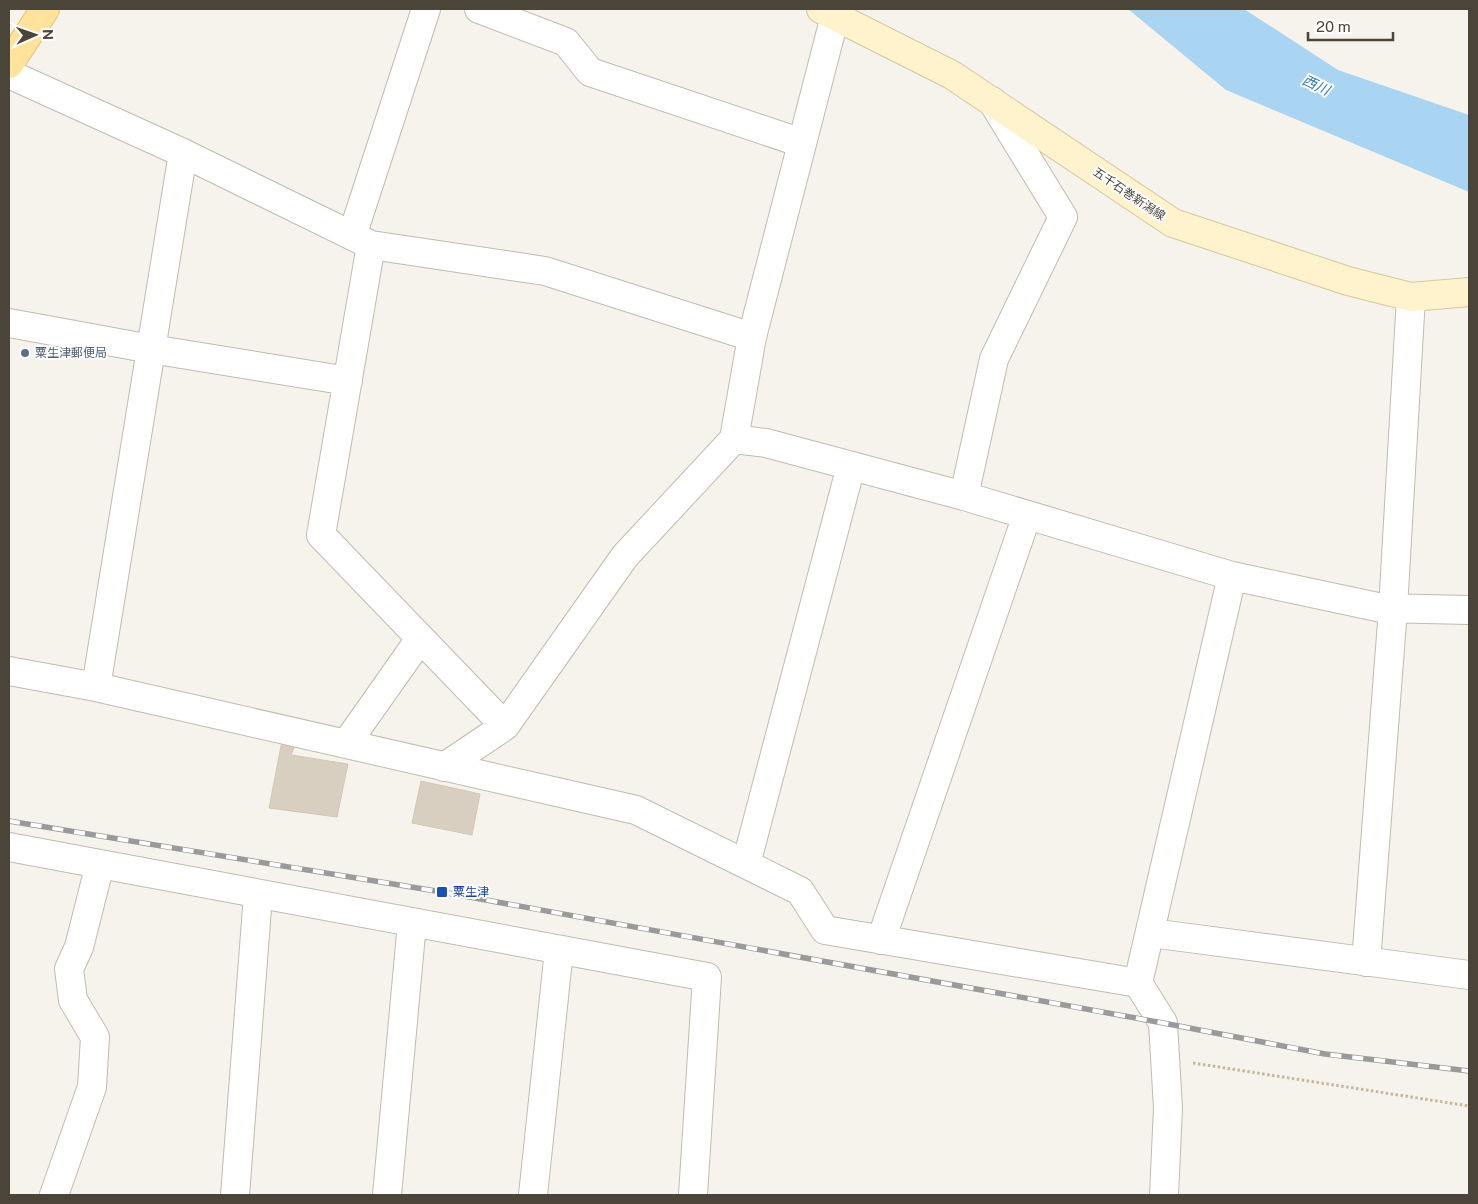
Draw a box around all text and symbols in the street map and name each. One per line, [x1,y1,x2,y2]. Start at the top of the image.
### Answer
north arrow [10,10,60,60]
scale bar [1308,10,1393,42]
text: 20 m [1316,18,1351,35]
text: N [40,29,56,40]
water label: 西川 [1300,72,1334,99]
street label: 五千石巻新潟線 [1090,165,1168,223]
place label: 粟生津郵便局 [35,346,107,360]
marker: 粟生津郵便局 [19,347,31,359]
marker: 粟生津 [435,885,449,899]
place label: 粟生津 [453,885,489,899]

